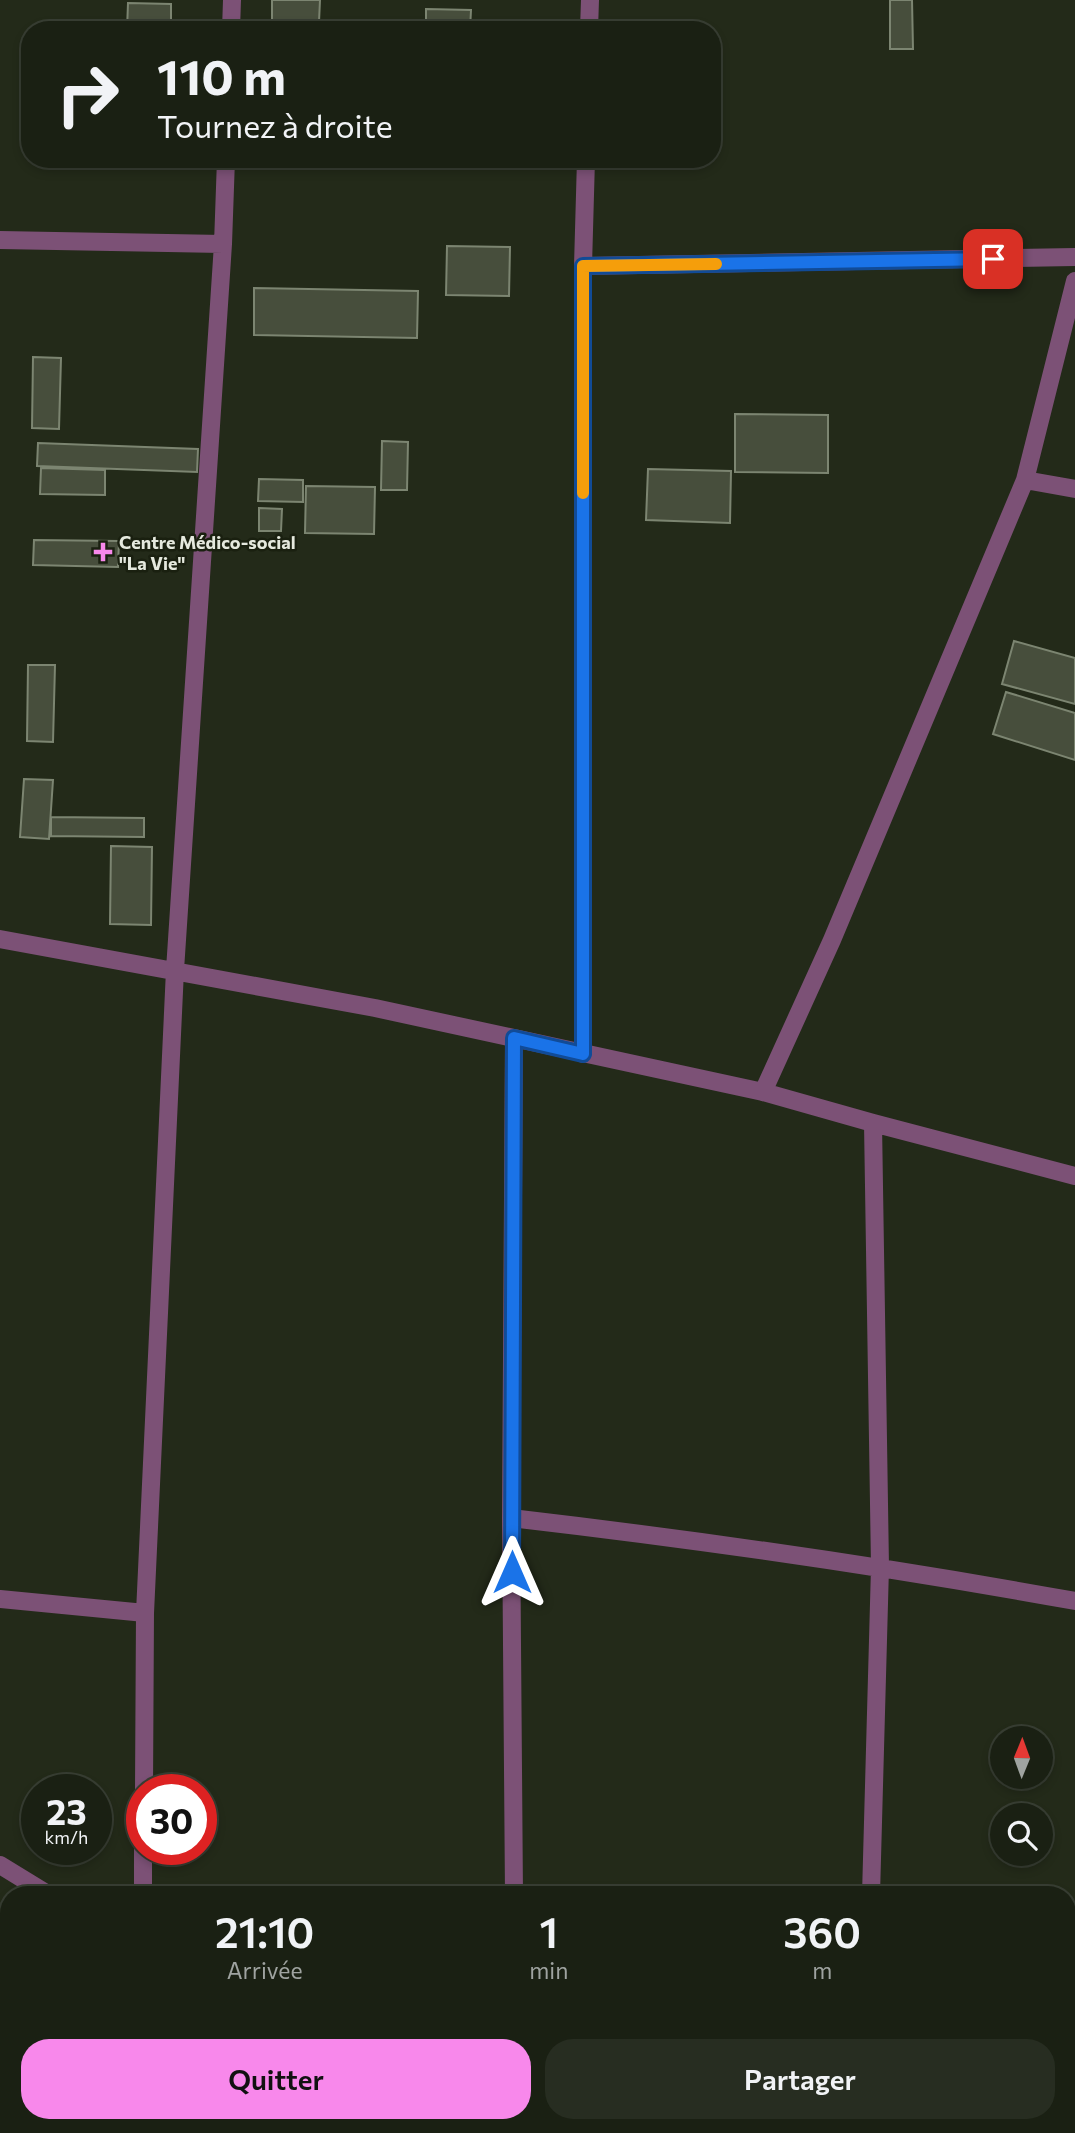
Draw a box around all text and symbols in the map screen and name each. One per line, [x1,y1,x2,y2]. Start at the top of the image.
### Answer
text: 110 m [157,45,286,105]
icon: right [42,49,133,140]
text: Tournez à droite [157,105,393,145]
pin [963,229,1023,289]
icon: arrive [974,240,1012,278]
place label: Centre Médico-social "La Vie" [119,531,296,574]
marker: Centre Médico-social "La Vie" [93,542,113,562]
position arrow [475,1535,549,1609]
north arrow [990,1726,1054,1788]
map controls [990,1726,1053,1866]
speed limit sign: 30 [126,1774,217,1865]
text: 23 [46,1789,87,1832]
button: search [990,1803,1053,1866]
text: km/h [45,1826,88,1848]
text: 21:10 [215,1905,314,1957]
text: 1 [539,1905,558,1957]
text: 360 [783,1905,861,1957]
text: Arrivée [227,1956,303,1984]
text: min [529,1956,568,1984]
text: m [812,1956,832,1984]
button: Quitter [21,2039,531,2119]
button: Partager [545,2039,1055,2119]

